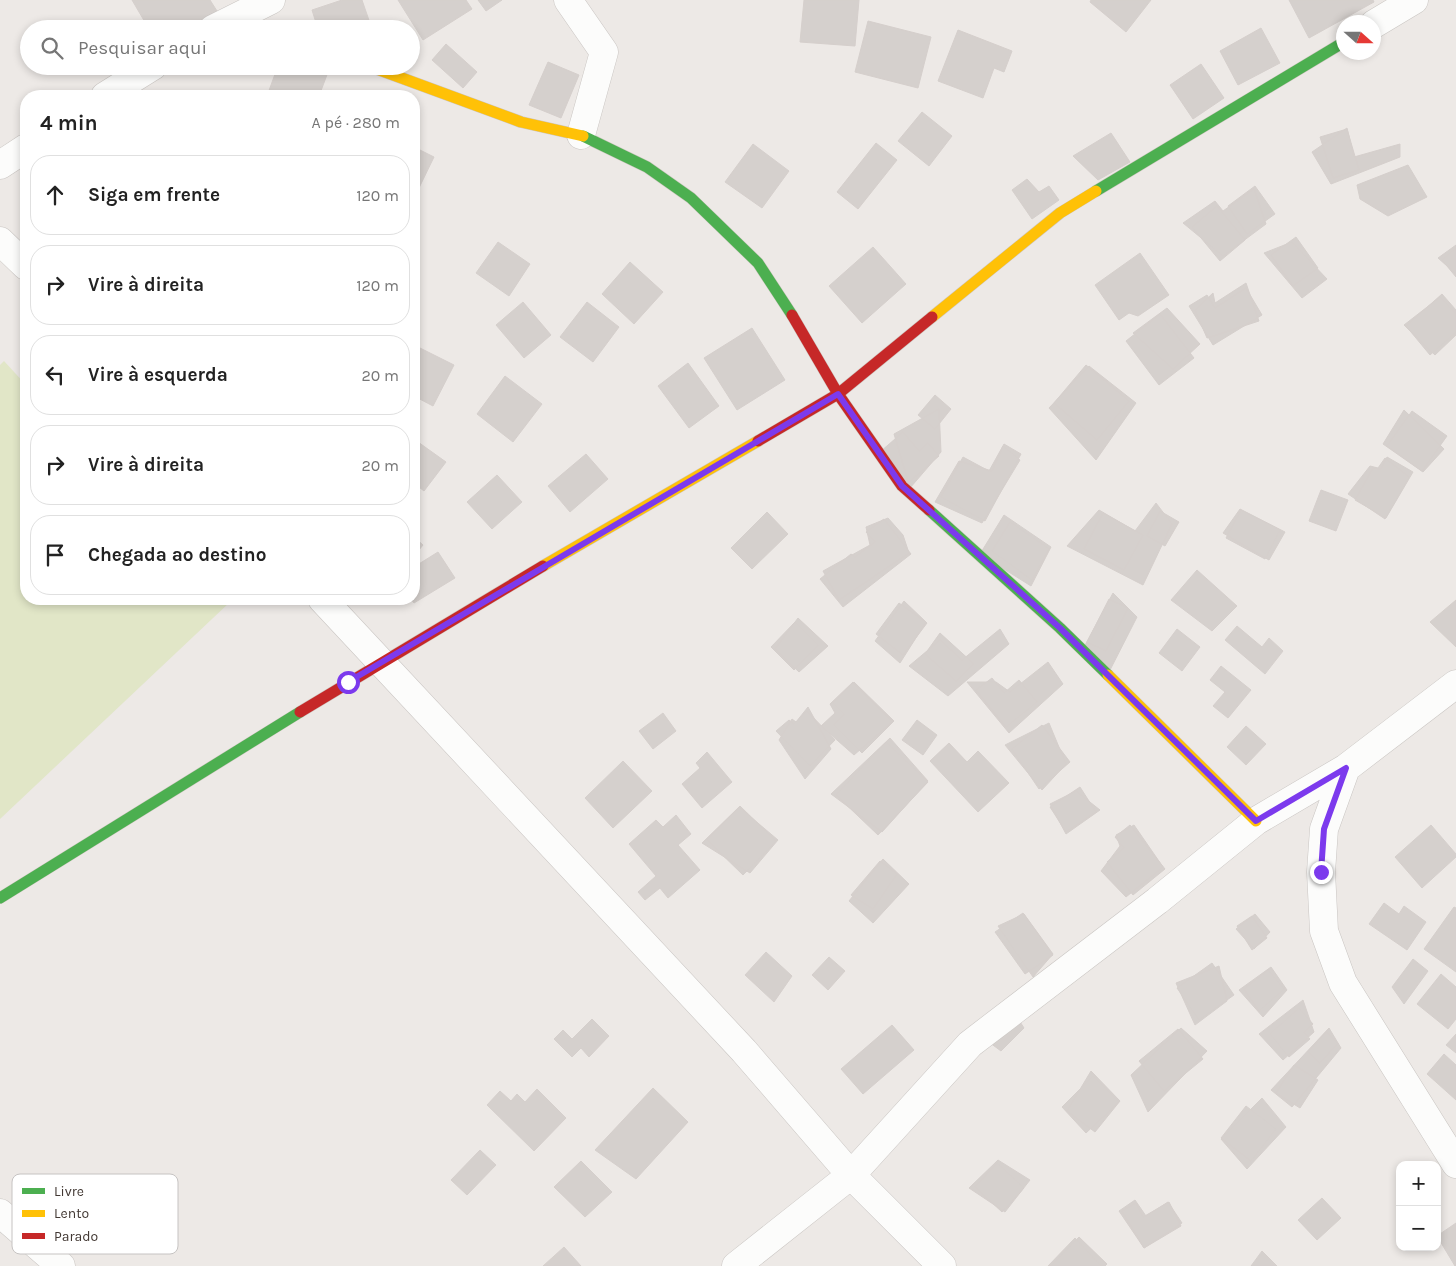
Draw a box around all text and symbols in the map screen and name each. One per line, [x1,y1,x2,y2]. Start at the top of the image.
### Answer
north arrow [1336,15,1381,60]
search box [20,20,420,75]
icon: search [38,34,66,62]
text: Pesquisar aqui [78,37,207,59]
text: 4 min [40,111,98,135]
text: A pé · 280 m [312,113,400,132]
icon: ahead [41,181,69,209]
text: Siga em frente [88,184,220,206]
text: 120 m [356,186,399,205]
icon: right [41,271,69,299]
text: Vire à direita [88,274,204,296]
text: 120 m [356,276,399,295]
icon: left [41,361,69,389]
text: Vire à esquerda [88,364,228,386]
text: 20 m [361,366,399,385]
icon: right [41,451,69,479]
text: Vire à direita [88,454,204,476]
text: 20 m [361,456,399,475]
icon: arrive [41,541,69,569]
text: Chegada ao destino [88,544,266,566]
route start [337,671,360,694]
route end [1310,861,1333,884]
map controls [1396,1161,1441,1251]
button: + [1396,1161,1441,1206]
legend [12,1174,178,1254]
text: Livre [54,1183,84,1200]
text: Lento [54,1205,89,1222]
button: − [1396,1206,1441,1251]
text: Parado [54,1228,98,1245]

